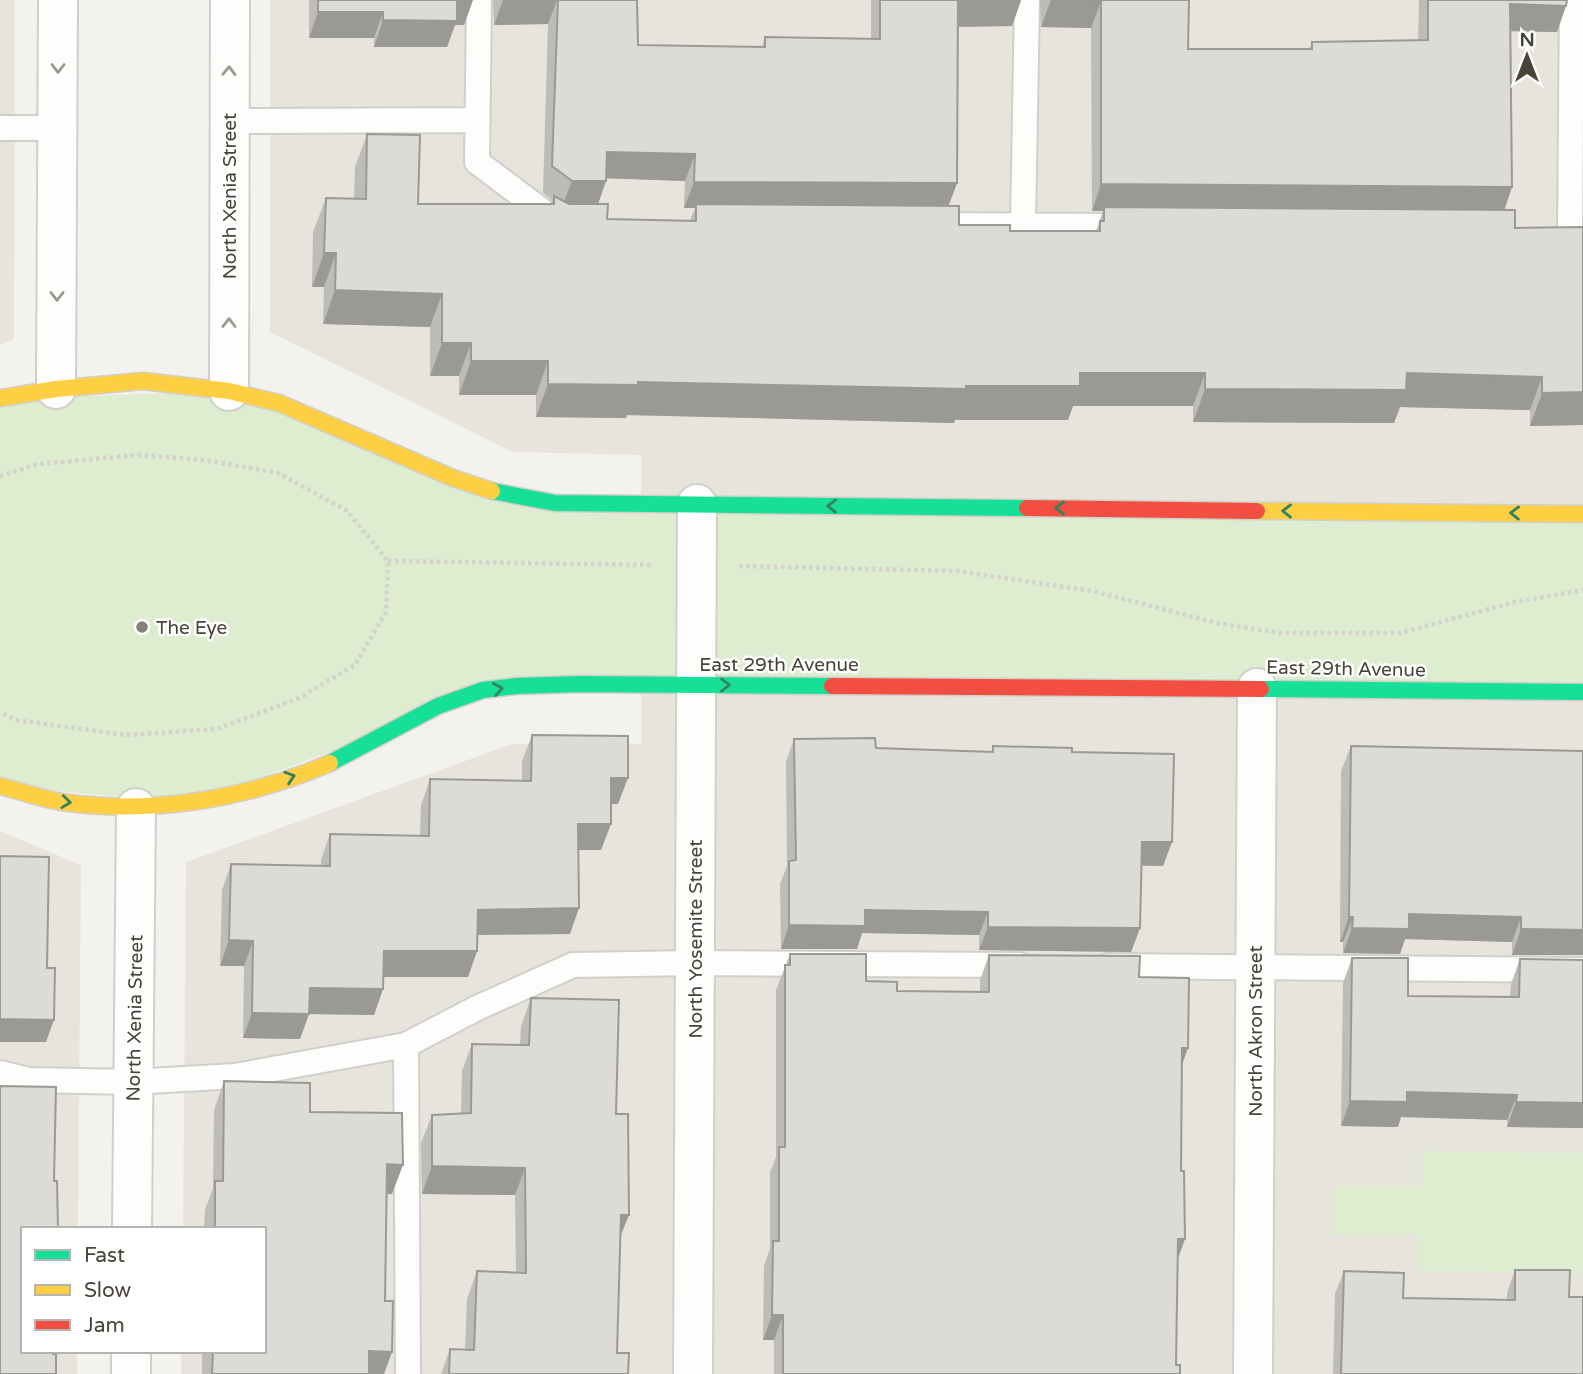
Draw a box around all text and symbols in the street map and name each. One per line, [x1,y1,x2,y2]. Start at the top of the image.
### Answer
north arrow [1492,21,1562,91]
text: N [1519,29,1535,51]
one-way arrow [50,63,66,74]
one-way arrow [221,65,237,76]
street label: North Xenia Street [219,113,241,279]
one-way arrow [49,291,65,301]
one-way arrow [221,317,237,328]
one-way arrow [827,498,837,514]
one-way arrow [1054,500,1065,516]
one-way arrow [1282,503,1293,518]
one-way arrow [1509,505,1520,521]
place label: The Eye [156,617,227,639]
marker: The Eye [134,619,150,635]
street label: East 29th Avenue [699,654,859,676]
street label: East 29th Avenue [1266,657,1426,681]
one-way arrow [720,677,731,693]
one-way arrow [492,682,504,697]
one-way arrow [283,770,295,785]
one-way arrow [60,794,72,809]
street label: North Yosemite Street [685,839,707,1039]
street label: North Xenia Street [123,935,147,1101]
street label: North Akron Street [1245,945,1267,1117]
legend [21,1227,266,1353]
text: Fast [84,1243,125,1268]
text: Slow [84,1278,132,1303]
text: Jam [84,1313,125,1338]

